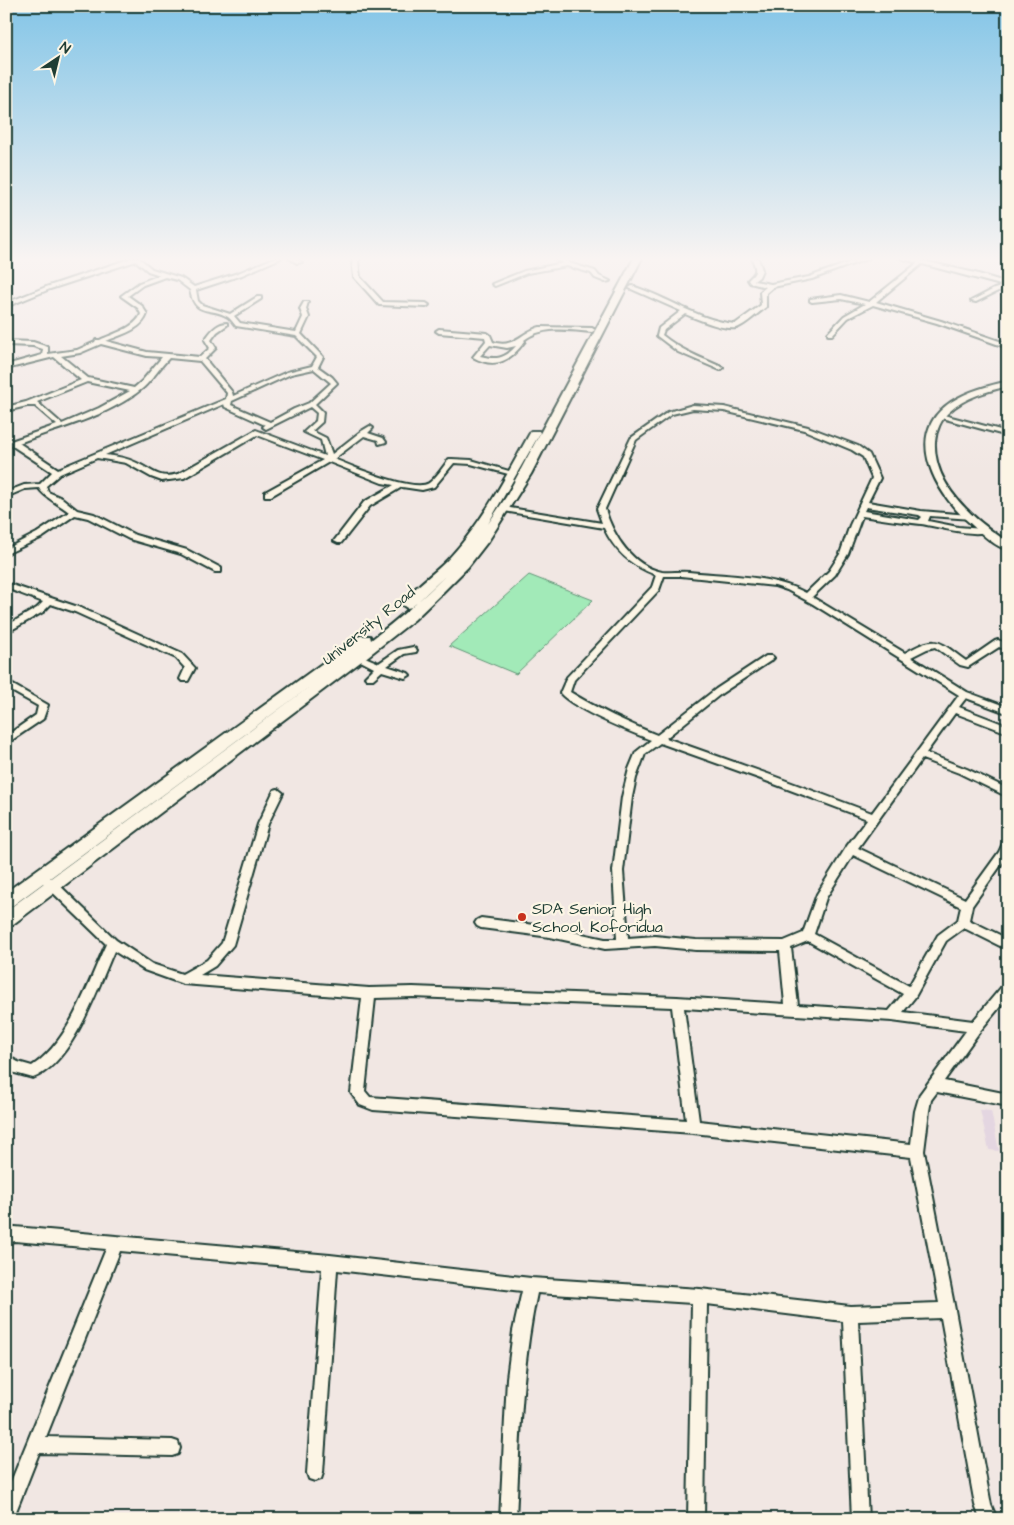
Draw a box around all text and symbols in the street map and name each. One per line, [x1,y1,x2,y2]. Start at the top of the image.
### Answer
north arrow [32,32,82,82]
text: N [56,37,74,59]
street label: University Road [317,581,420,671]
place label: SDA Senior High School, Koforidua [532,898,663,938]
marker: SDA Senior High School, Koforidua [516,911,528,923]

